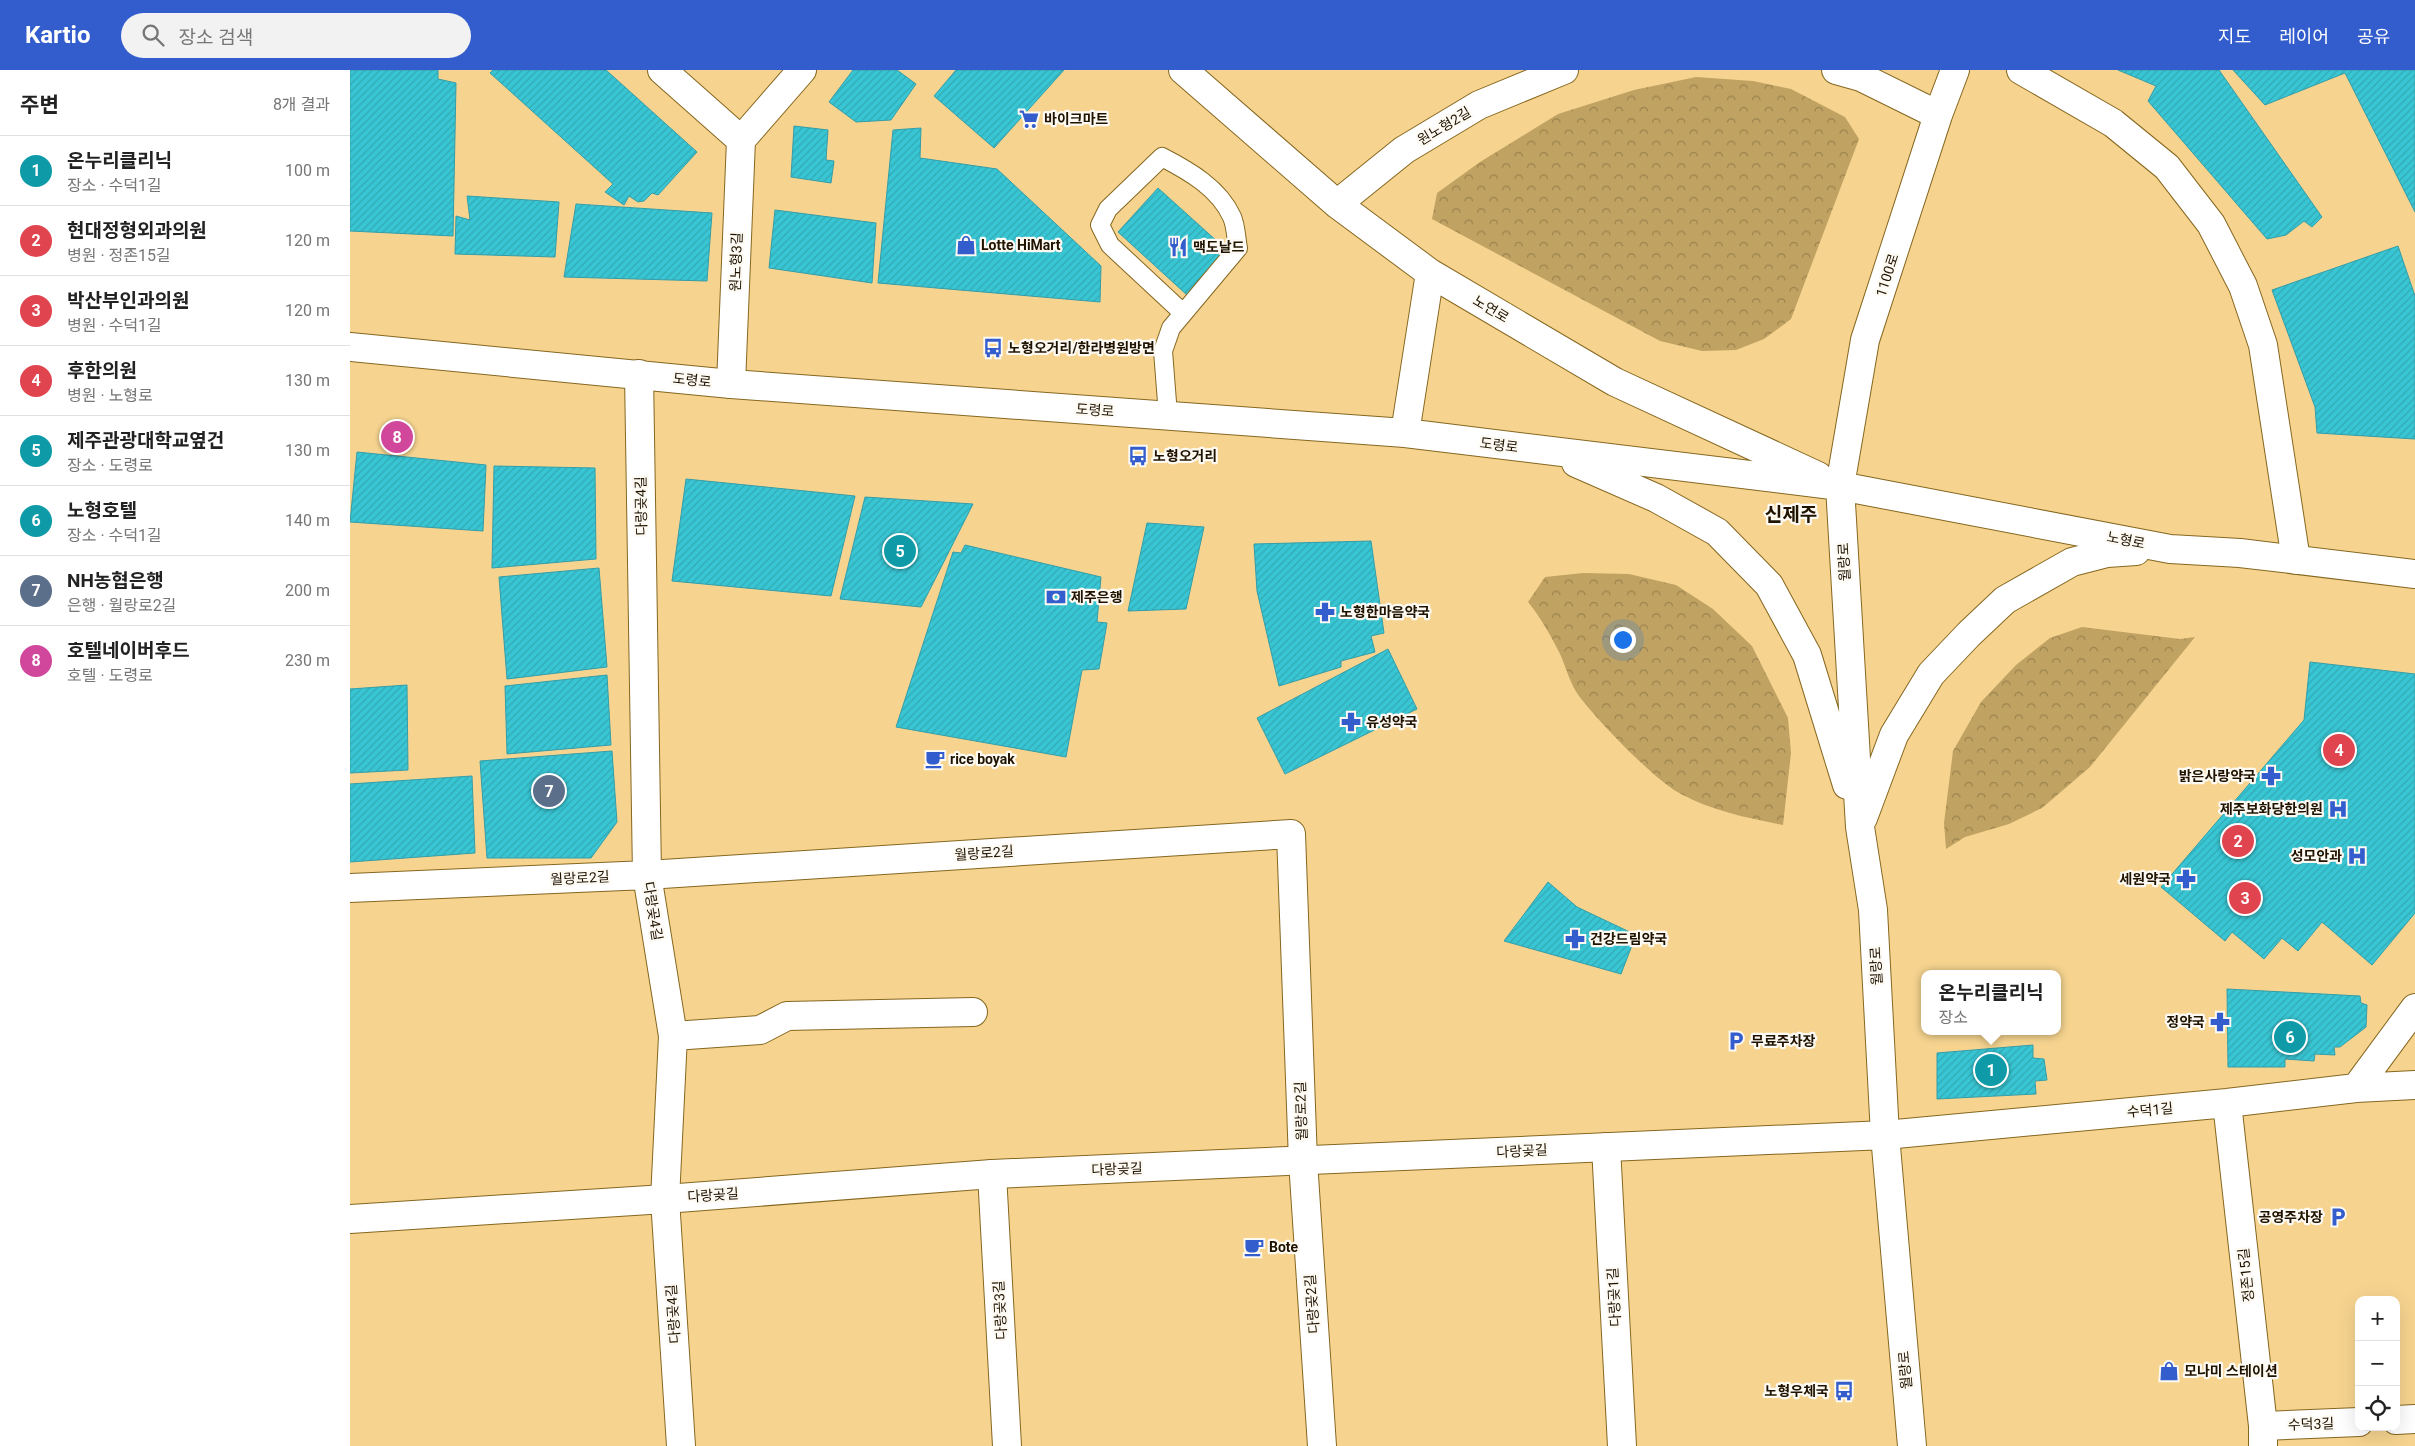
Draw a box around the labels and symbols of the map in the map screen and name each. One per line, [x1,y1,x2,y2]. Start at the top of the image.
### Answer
street label: 원노형2길 [1414,104,1474,148]
supermarket icon: 바이크마트 [1018,108,1040,130]
place label: 바이크마트 [1044,111,1109,127]
street label: 원노형3길 [727,232,745,292]
shop icon: Lotte HiMart [955,234,977,256]
restaurant icon: 맥도날드 [1167,236,1189,258]
place label: Lotte HiMart [981,237,1061,253]
place label: 맥도날드 [1193,239,1245,255]
street label: 1100로 [1873,251,1901,299]
street label: 노연로 [1470,292,1512,326]
bus stop icon: 노형오거리/한라병원방면 [982,337,1004,359]
place label: 노형오거리/한라병원방면 [1008,340,1155,356]
street label: 도령로 [672,370,712,390]
street label: 도령로 [1075,401,1115,419]
pin: 8 [381,418,413,456]
street label: 도령로 [1479,435,1519,455]
bus stop icon: 노형오거리 [1127,445,1149,467]
place label: 노형오거리 [1153,448,1217,464]
street label: 다랑곶4길 [632,476,650,536]
district label: 신제주 [1765,503,1817,526]
street label: 노형로 [2106,528,2147,552]
pin: 5 [884,532,916,570]
street label: 월랑로 [1835,542,1853,582]
bank icon: 제주은행 [1045,586,1067,608]
place label: 제주은행 [1071,589,1123,605]
pharmacy icon: 노형한마음약국 [1314,601,1336,623]
place label: 노형한마음약국 [1340,604,1430,620]
your location [1610,627,1636,653]
pharmacy icon: 유성약국 [1340,711,1362,733]
place label: 유성약국 [1366,714,1418,730]
pin: 4 [2323,731,2355,769]
cafe icon: rice boyak [924,748,946,770]
place label: rice boyak [950,751,1015,767]
pharmacy icon: 밝은사랑약국 [2260,765,2282,787]
place label: 밝은사랑약국 [2179,768,2256,784]
pin: 7 [533,772,565,810]
hospital icon: 제주보화당한의원 [2327,798,2349,820]
place label: 제주보화당한의원 [2220,801,2323,817]
pin: 2 [2222,822,2254,860]
street label: 월랑로2길 [954,843,1014,863]
hospital icon: 성모안과 [2346,845,2368,867]
place label: 성모안과 [2290,848,2342,864]
street label: 월랑로2길 [550,868,610,888]
pharmacy icon: 세원약국 [2175,868,2197,890]
place label: 세원약국 [2119,871,2171,887]
pin: 3 [2229,879,2261,917]
street label: 다랑곶4길 [640,880,666,942]
pharmacy icon: 건강드림약국 [1564,928,1586,950]
place label: 건강드림약국 [1590,931,1667,947]
street label: 월랑로 [1867,946,1885,986]
pharmacy icon: 정약국 [2209,1011,2231,1033]
place label: 정약국 [2166,1014,2205,1030]
pin: 6 [2274,1018,2306,1056]
parking icon: 무료주차장 [1725,1030,1747,1052]
place label: 무료주차장 [1751,1033,1816,1049]
pin: 1 [1975,1051,2007,1089]
street label: 월랑로2길 [1292,1081,1310,1141]
street label: 수덕1길 [2126,1100,2174,1120]
street label: 다랑곶길 [1496,1142,1548,1160]
street label: 다랑곶길 [1091,1160,1143,1178]
street label: 다랑곶길 [687,1185,739,1205]
parking icon: 공영주차장 [2327,1206,2349,1228]
place label: 공영주차장 [2259,1209,2323,1225]
cafe icon: Bote [1243,1236,1265,1258]
place label: Bote [1269,1239,1299,1255]
street label: 정존15길 [2235,1247,2257,1303]
street label: 다랑곶1길 [1604,1267,1624,1327]
street label: 다랑곶2길 [1302,1274,1322,1334]
street label: 다랑곶3길 [990,1280,1010,1340]
street label: 다랑곶4길 [663,1284,683,1344]
street label: 월랑로 [1895,1350,1915,1390]
shop icon: 모나미 스테이션 [2158,1360,2180,1382]
place label: 모나미 스테이션 [2184,1363,2278,1379]
bus stop icon: 노형우체국 [1833,1380,1855,1402]
place label: 노형우체국 [1765,1383,1829,1399]
street label: 수덕3길 [2287,1415,2335,1433]

